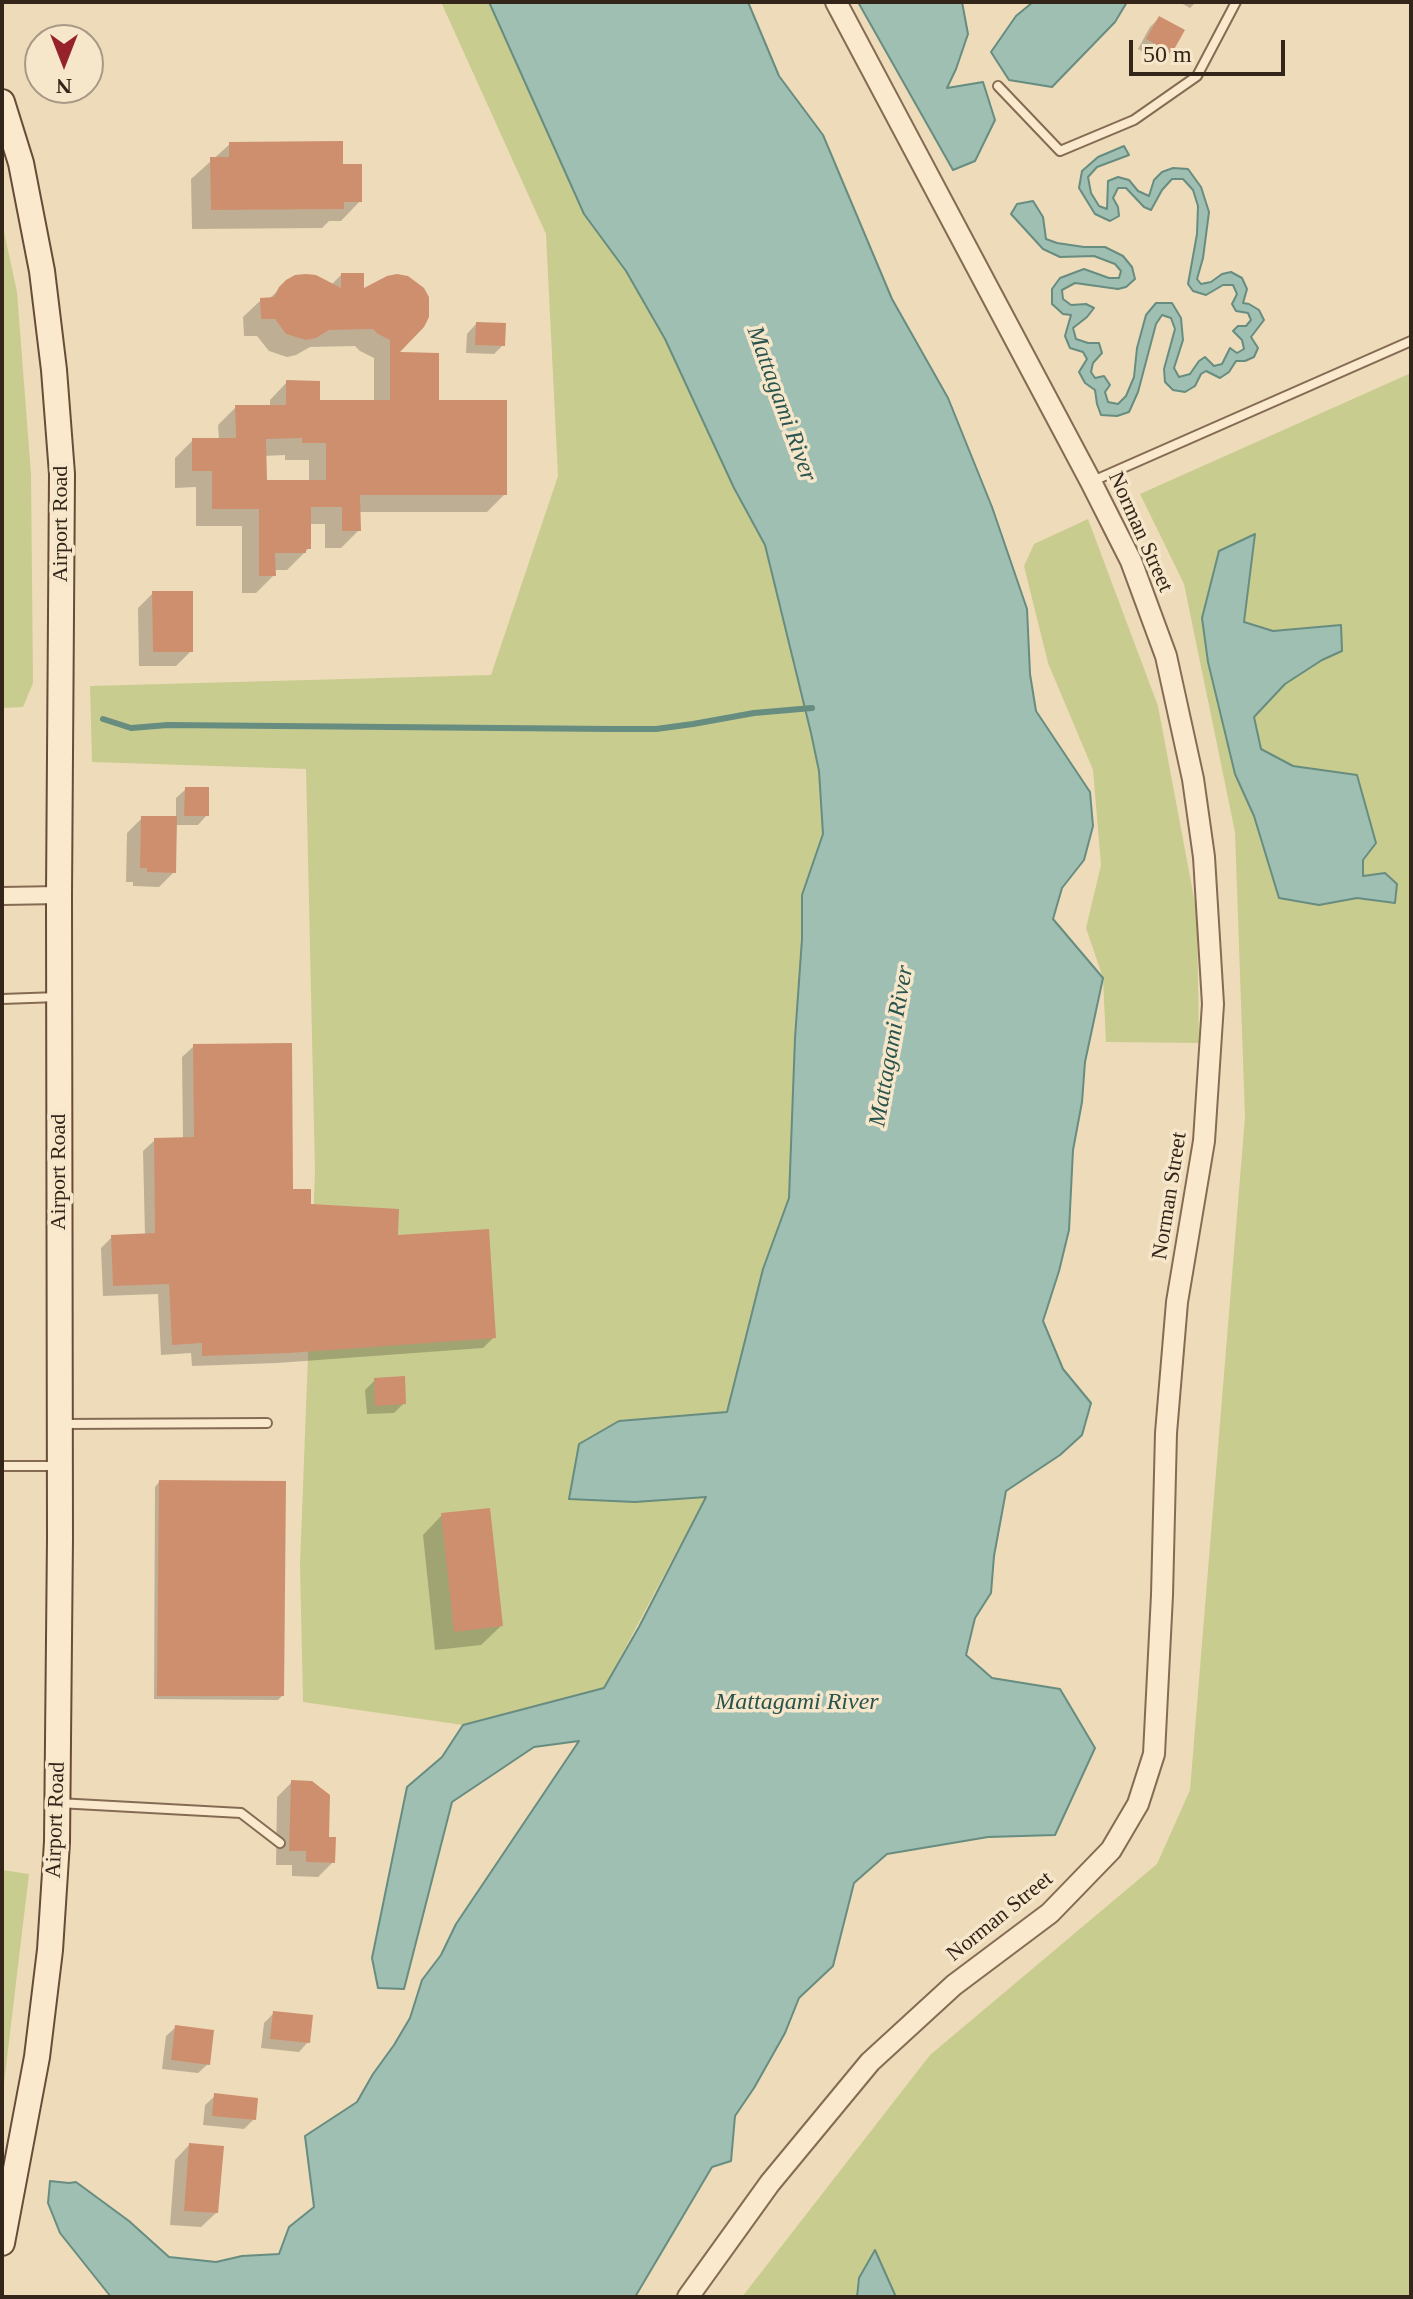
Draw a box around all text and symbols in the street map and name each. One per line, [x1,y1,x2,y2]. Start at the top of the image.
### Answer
north arrow [24,24,104,104]
scale bar [1133,24,1289,74]
text: 50 m [1143,41,1192,67]
text: N [56,74,72,99]
water label: Mattagami River [740,322,822,486]
street label: Airport Road [48,466,74,582]
street label: Norman Street [1102,468,1178,596]
water label: Mattagami River [864,963,920,1129]
street label: Airport Road [46,1114,72,1230]
street label: Norman Street [1147,1130,1193,1262]
water label: Mattagami River [715,1689,879,1717]
street label: Airport Road [41,1761,71,1879]
street label: Norman Street [942,1866,1058,1968]

